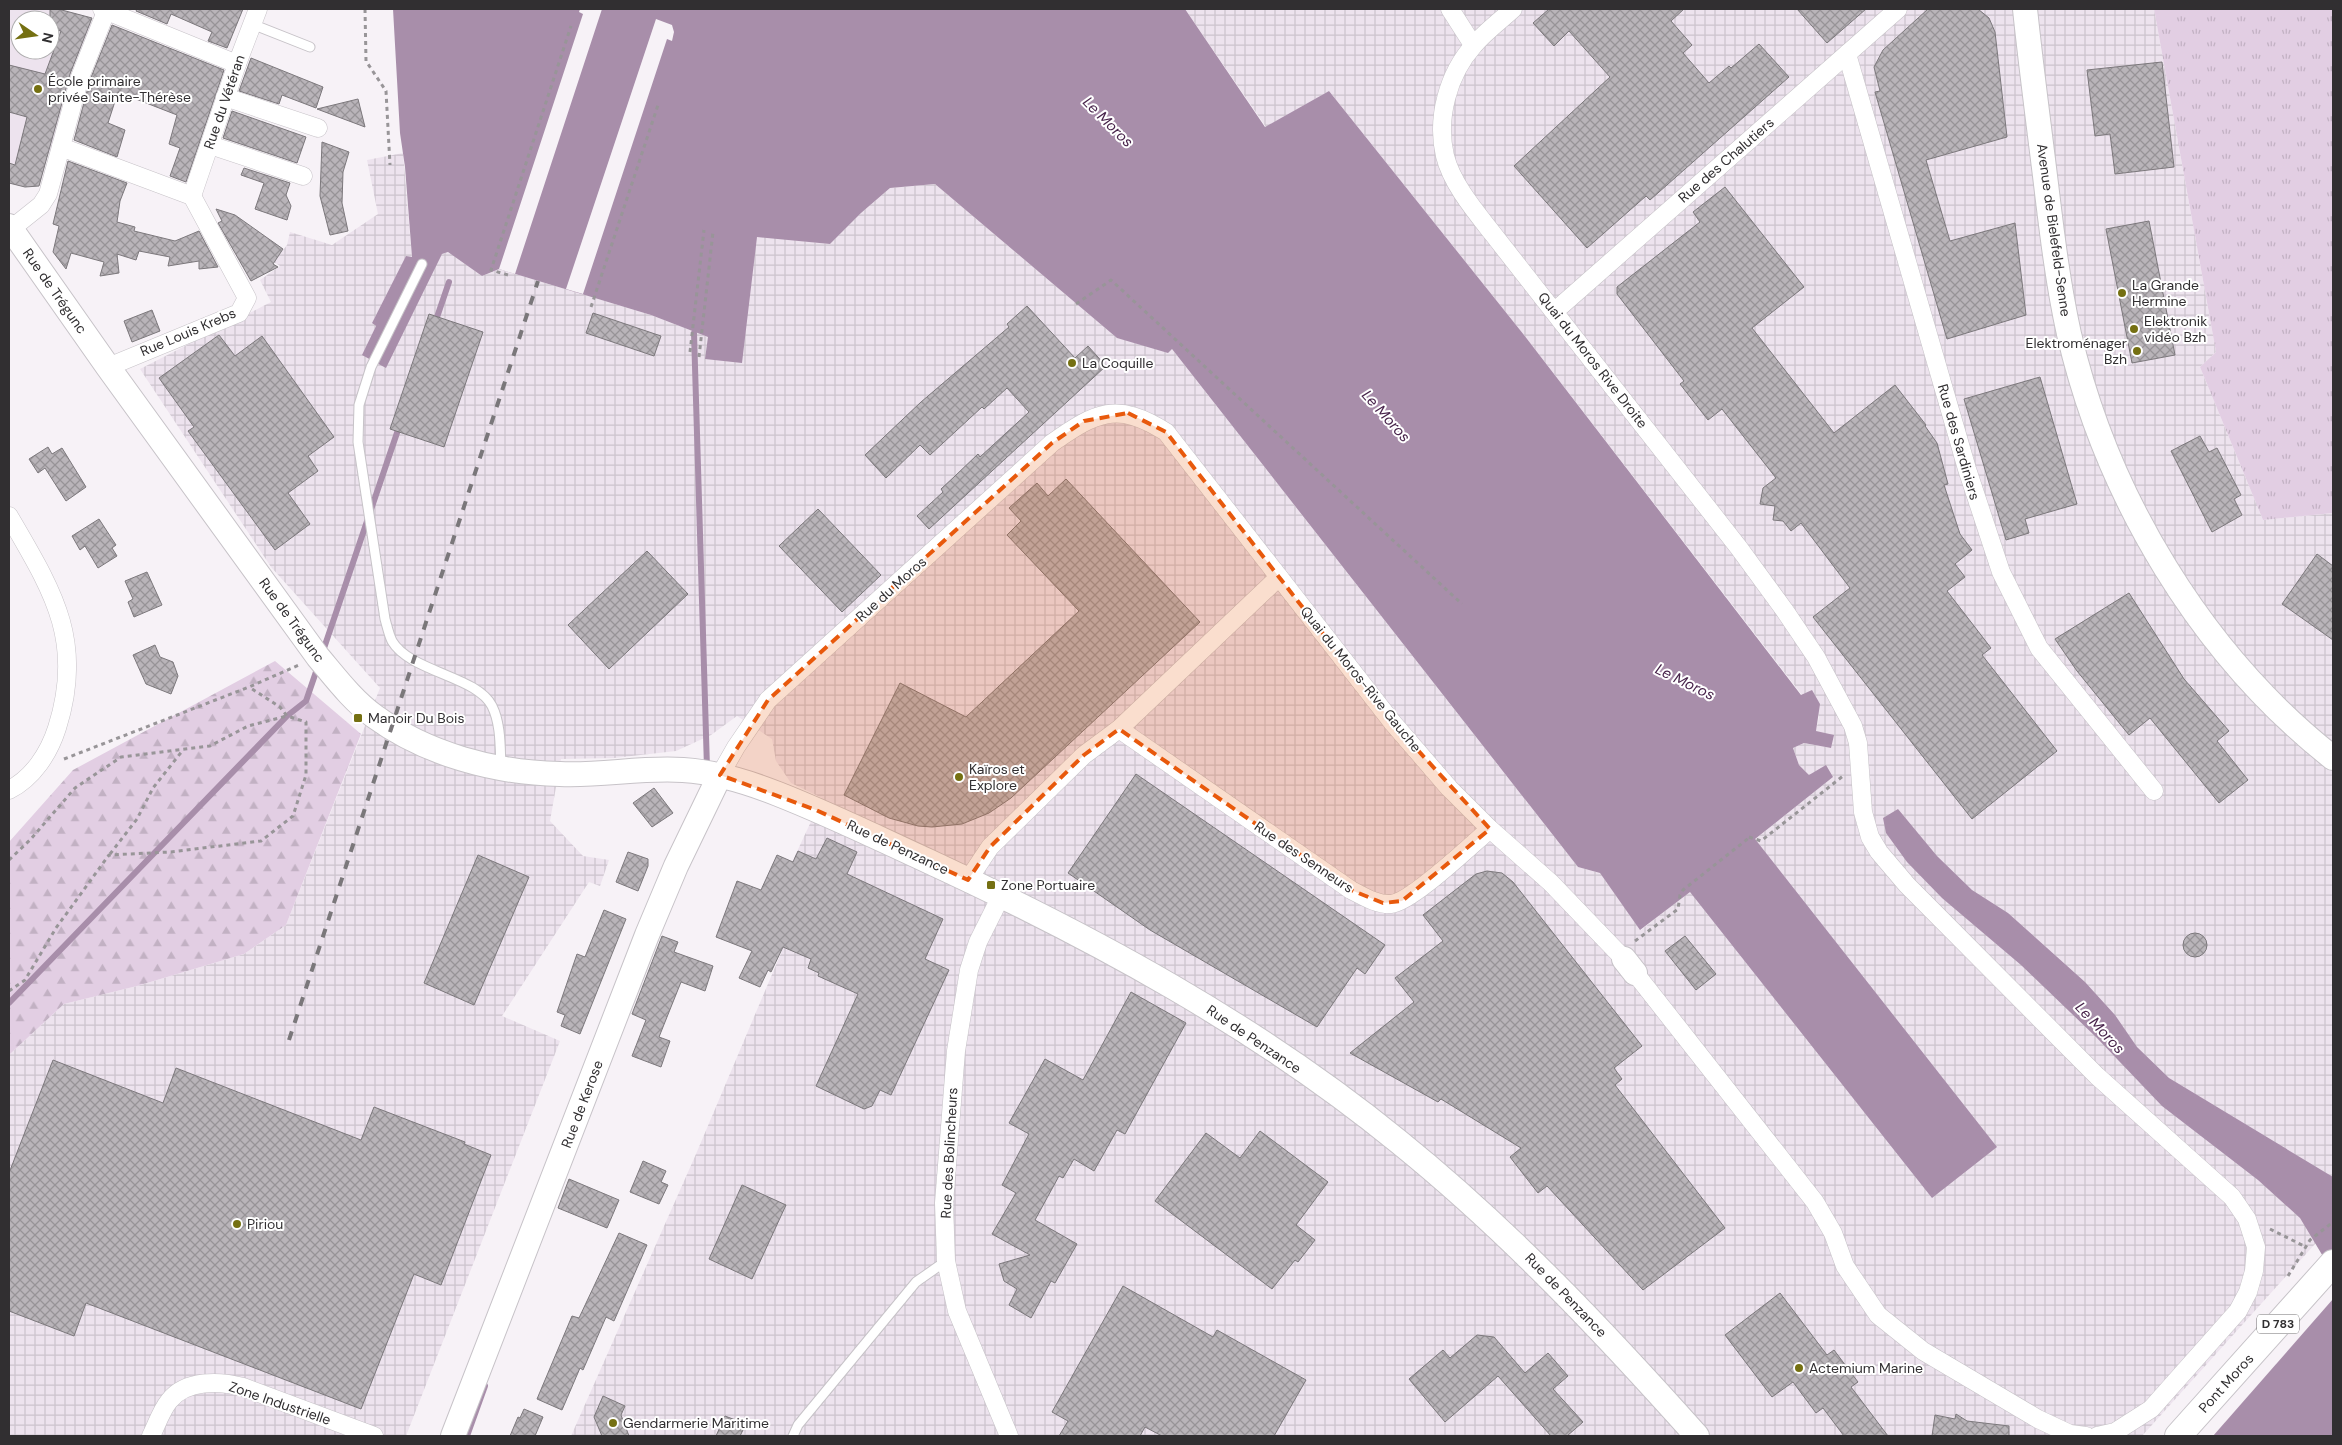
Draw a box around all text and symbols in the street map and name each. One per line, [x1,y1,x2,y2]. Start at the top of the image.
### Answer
north arrow [10,10,60,60]
text: N [38,31,58,45]
street label: Rue du Vétéran [199,52,249,152]
place label: École primaire privée Sainte-Thérèse [48,72,191,106]
marker: École primaire privée Sainte-Thérèse [32,83,44,95]
water label: Le Moros [1078,92,1138,152]
street label: Rue des Chalutiers [1674,113,1778,207]
street label: Avenue de Bielefeld-Senne [2033,142,2075,318]
street label: Rue de Trégunc [19,245,91,337]
place label: La Grande Hermine [2132,276,2199,310]
marker: La Grande Hermine [2116,287,2128,299]
street label: Quai du Moros Rive Droite [1534,288,1652,432]
street label: Rue Louis Krebs [137,304,239,360]
place label: Elektronik vidéo Bzh [2144,312,2207,346]
marker: Elektronik vidéo Bzh [2128,323,2140,335]
place label: Elektroménager Bzh [2026,334,2127,368]
marker: Elektroménager Bzh [2131,345,2143,357]
place label: La Coquille [1082,354,1153,372]
marker: La Coquille [1066,357,1078,369]
street label: Rue des Sardiniers [1934,382,1984,502]
water label: Le Moros [1357,386,1415,446]
street label: Rue du Moros [852,553,930,625]
street label: Rue de Trégunc [255,574,329,666]
street label: Quai du Moros-Rive Gauche [1297,602,1425,756]
water label: Le Moros [1652,659,1718,705]
place label: Manoir Du Bois [368,709,465,727]
marker: Manoir Du Bois [352,712,364,724]
place label: Kaïros et Explore [969,760,1025,794]
marker: Kaïros et Explore [953,771,965,783]
street label: Rue de Penzance [844,816,952,878]
street label: Rue des Senneurs [1251,817,1357,897]
place label: Zone Portuaire [1001,876,1095,894]
marker: Zone Portuaire [985,879,997,891]
water label: Le Moros [2071,998,2129,1058]
street label: Rue de Penzance [1203,1001,1305,1077]
street label: Rue de Kerose [557,1058,607,1150]
street label: Rue des Bolincheurs [937,1087,961,1219]
place label: Piriou [247,1215,283,1233]
marker: Piriou [231,1218,243,1230]
street label: Rue de Penzance [1521,1249,1611,1341]
road number: D 783 [2257,1315,2299,1334]
street label: Pont Moros [2195,1350,2257,1416]
place label: Actemium Marine [1809,1359,1923,1377]
marker: Actemium Marine [1793,1362,1805,1374]
street label: Zone Industrielle [227,1377,333,1429]
place label: Gendarmerie Maritime [623,1414,769,1432]
marker: Gendarmerie Maritime [607,1417,619,1429]

